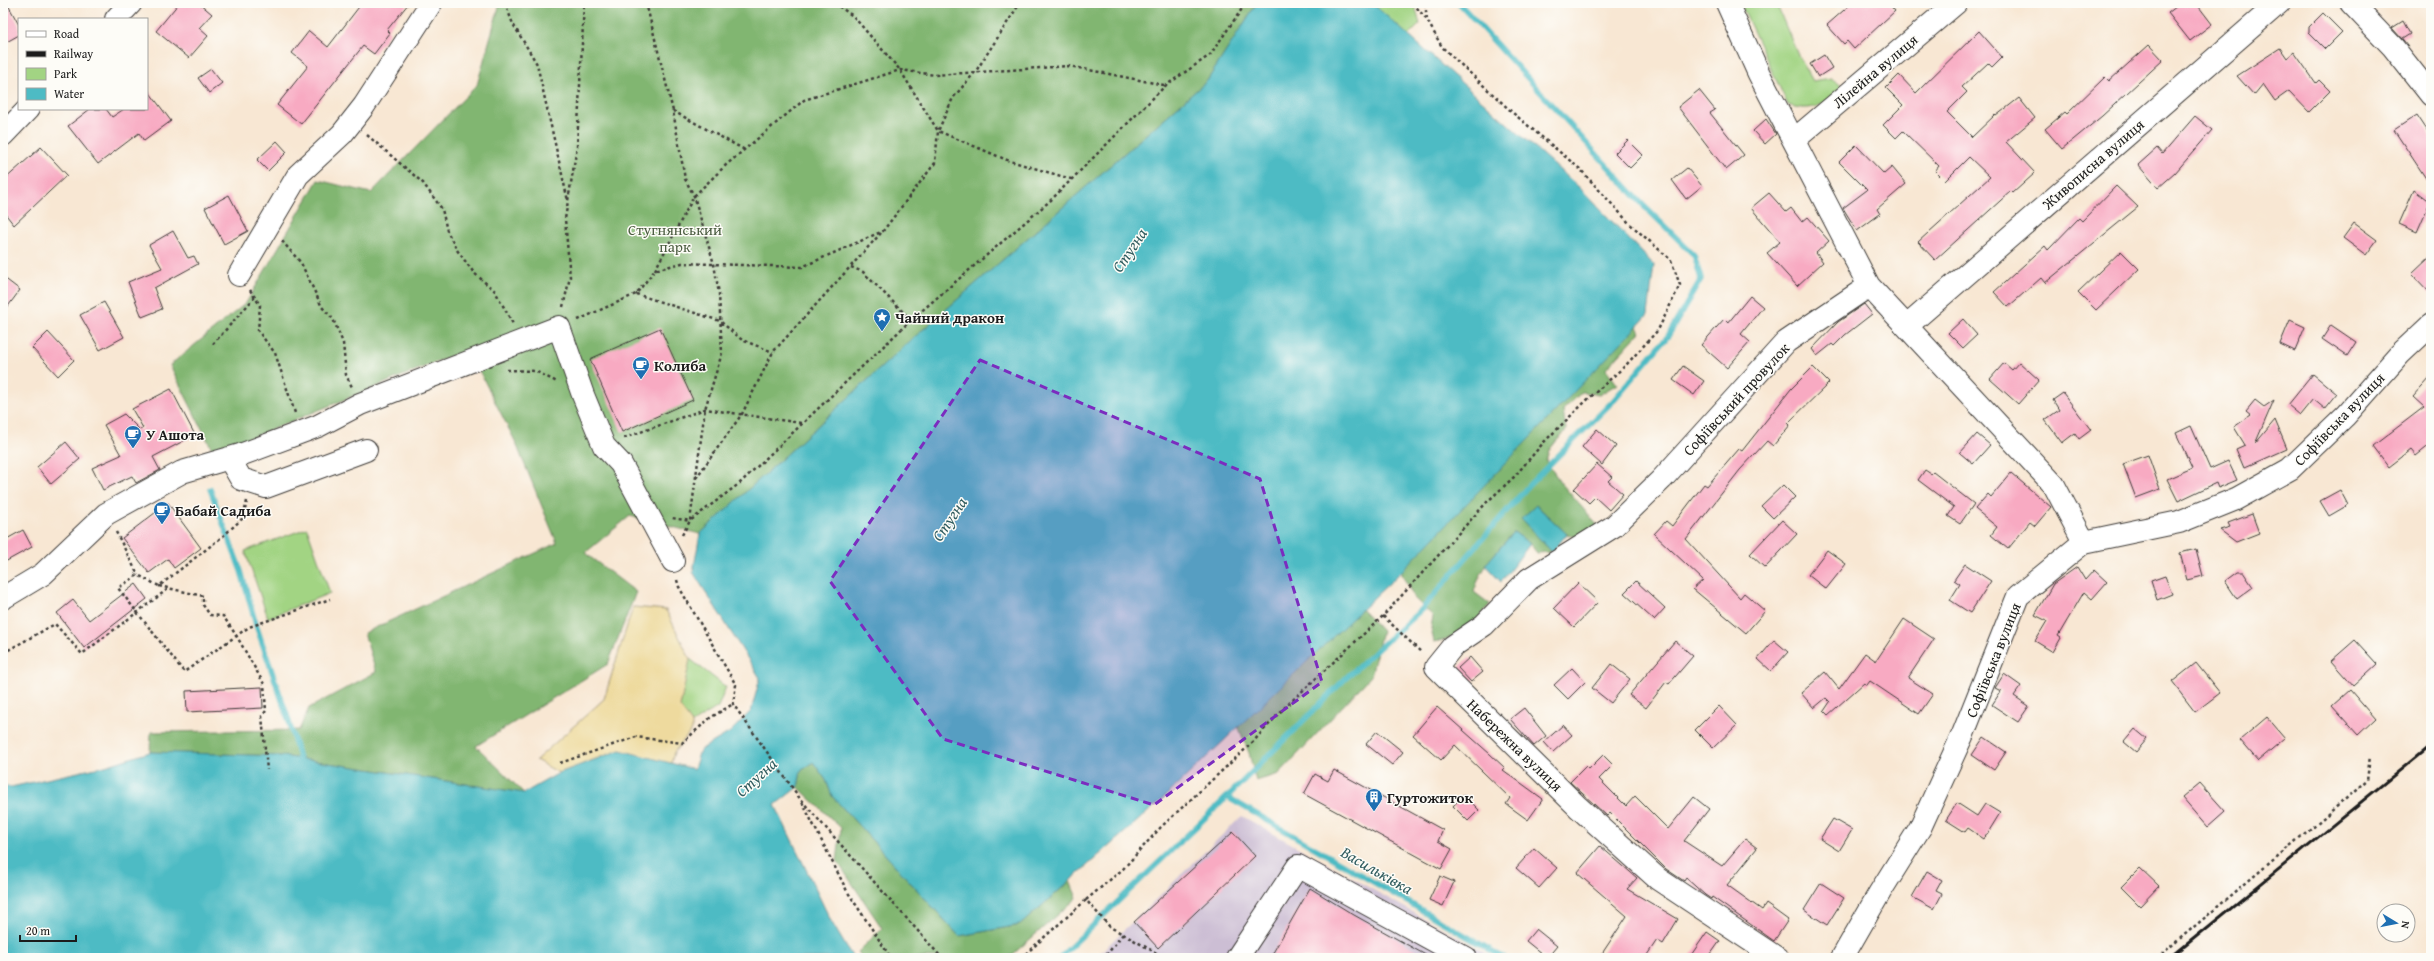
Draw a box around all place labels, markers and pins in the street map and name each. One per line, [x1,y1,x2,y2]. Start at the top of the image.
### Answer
place icon: Чайний дракон [872,307,892,332]
place label: Чайний дракон [895,307,1004,328]
cafe icon: Колиба [631,355,651,380]
place label: Колиба [654,355,706,376]
cafe icon: У Ашота [123,424,143,449]
place label: У Ашота [146,424,204,445]
cafe icon: Бабай Садиба [152,500,172,525]
place label: Бабай Садиба [175,500,271,521]
building icon: Гуртожиток [1364,787,1384,812]
place label: Гуртожиток [1387,787,1473,808]

